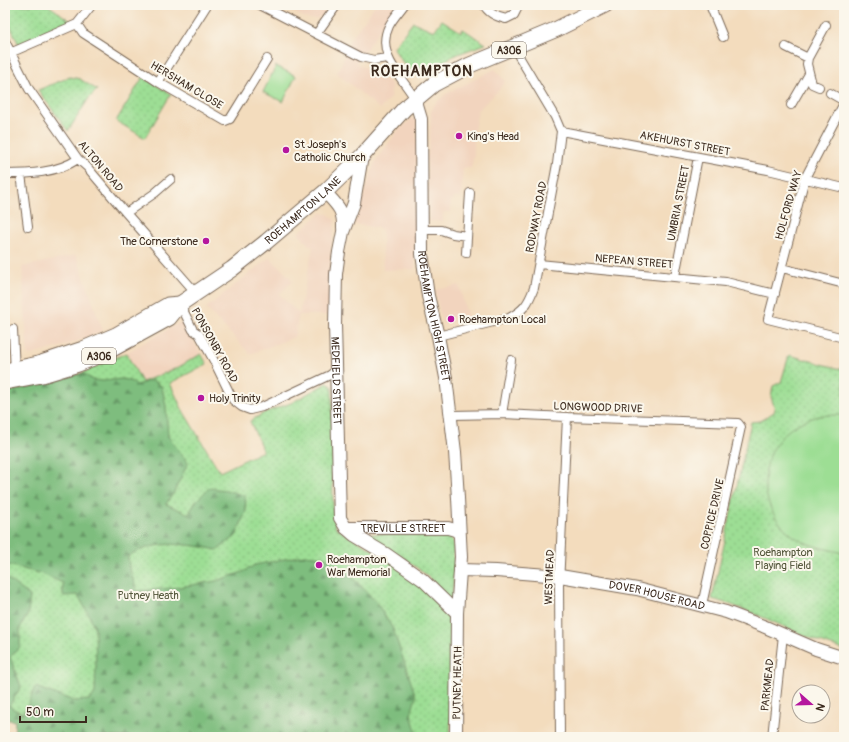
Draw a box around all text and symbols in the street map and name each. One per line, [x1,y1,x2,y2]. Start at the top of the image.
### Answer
road number: A306 [492,42,526,58]
street label: HERSHAM CLOSE [148,59,225,112]
district label: ROEHAMPTON [371,62,473,81]
street label: AKEHURST STREET [639,128,731,159]
place label: King's Head [467,130,519,143]
marker: King's Head [454,131,464,141]
street label: ALTON ROAD [75,138,126,195]
place label: St Joseph's Catholic Church [294,138,366,164]
marker: St Joseph's Catholic Church [281,145,291,155]
street label: UMBRIA STREET [665,164,692,242]
street label: HOLFORD WAY [772,168,805,241]
street label: ROEHAMPTON LANE [262,174,344,247]
street label: RODWAY ROAD [523,180,550,254]
place label: The Cornerstone [120,235,199,248]
marker: The Cornerstone [201,236,211,246]
street label: ROEHAMPTON HIGH STREET [415,250,452,382]
street label: NEPEAN STREET [594,252,674,271]
street label: PONSONBY ROAD [189,305,241,385]
place label: Roehampton Local [459,313,546,326]
marker: Roehampton Local [446,314,456,324]
street label: MEDFIELD STREET [328,337,344,425]
road number: A306 [82,348,116,364]
place label: Holy Trinity [209,392,261,405]
marker: Holy Trinity [196,393,206,403]
street label: LONGWOOD DRIVE [553,399,643,416]
street label: COPPICE DRIVE [698,477,727,551]
street label: TREVILLE STREET [361,522,445,535]
park label: Roehampton Playing Field [753,546,813,572]
street label: WESTMEAD [542,549,557,605]
place label: Roehampton War Memorial [327,553,390,579]
marker: Roehampton War Memorial [314,560,324,570]
street label: DOVER HOUSE ROAD [608,578,706,613]
park label: Putney Heath [117,589,179,602]
street label: PUTNEY HEATH [450,646,465,720]
street label: PARKMEAD [758,658,777,712]
north arrow [791,684,831,724]
scale bar [20,698,86,724]
text: N [812,702,827,713]
text: 50 m [26,705,54,720]

